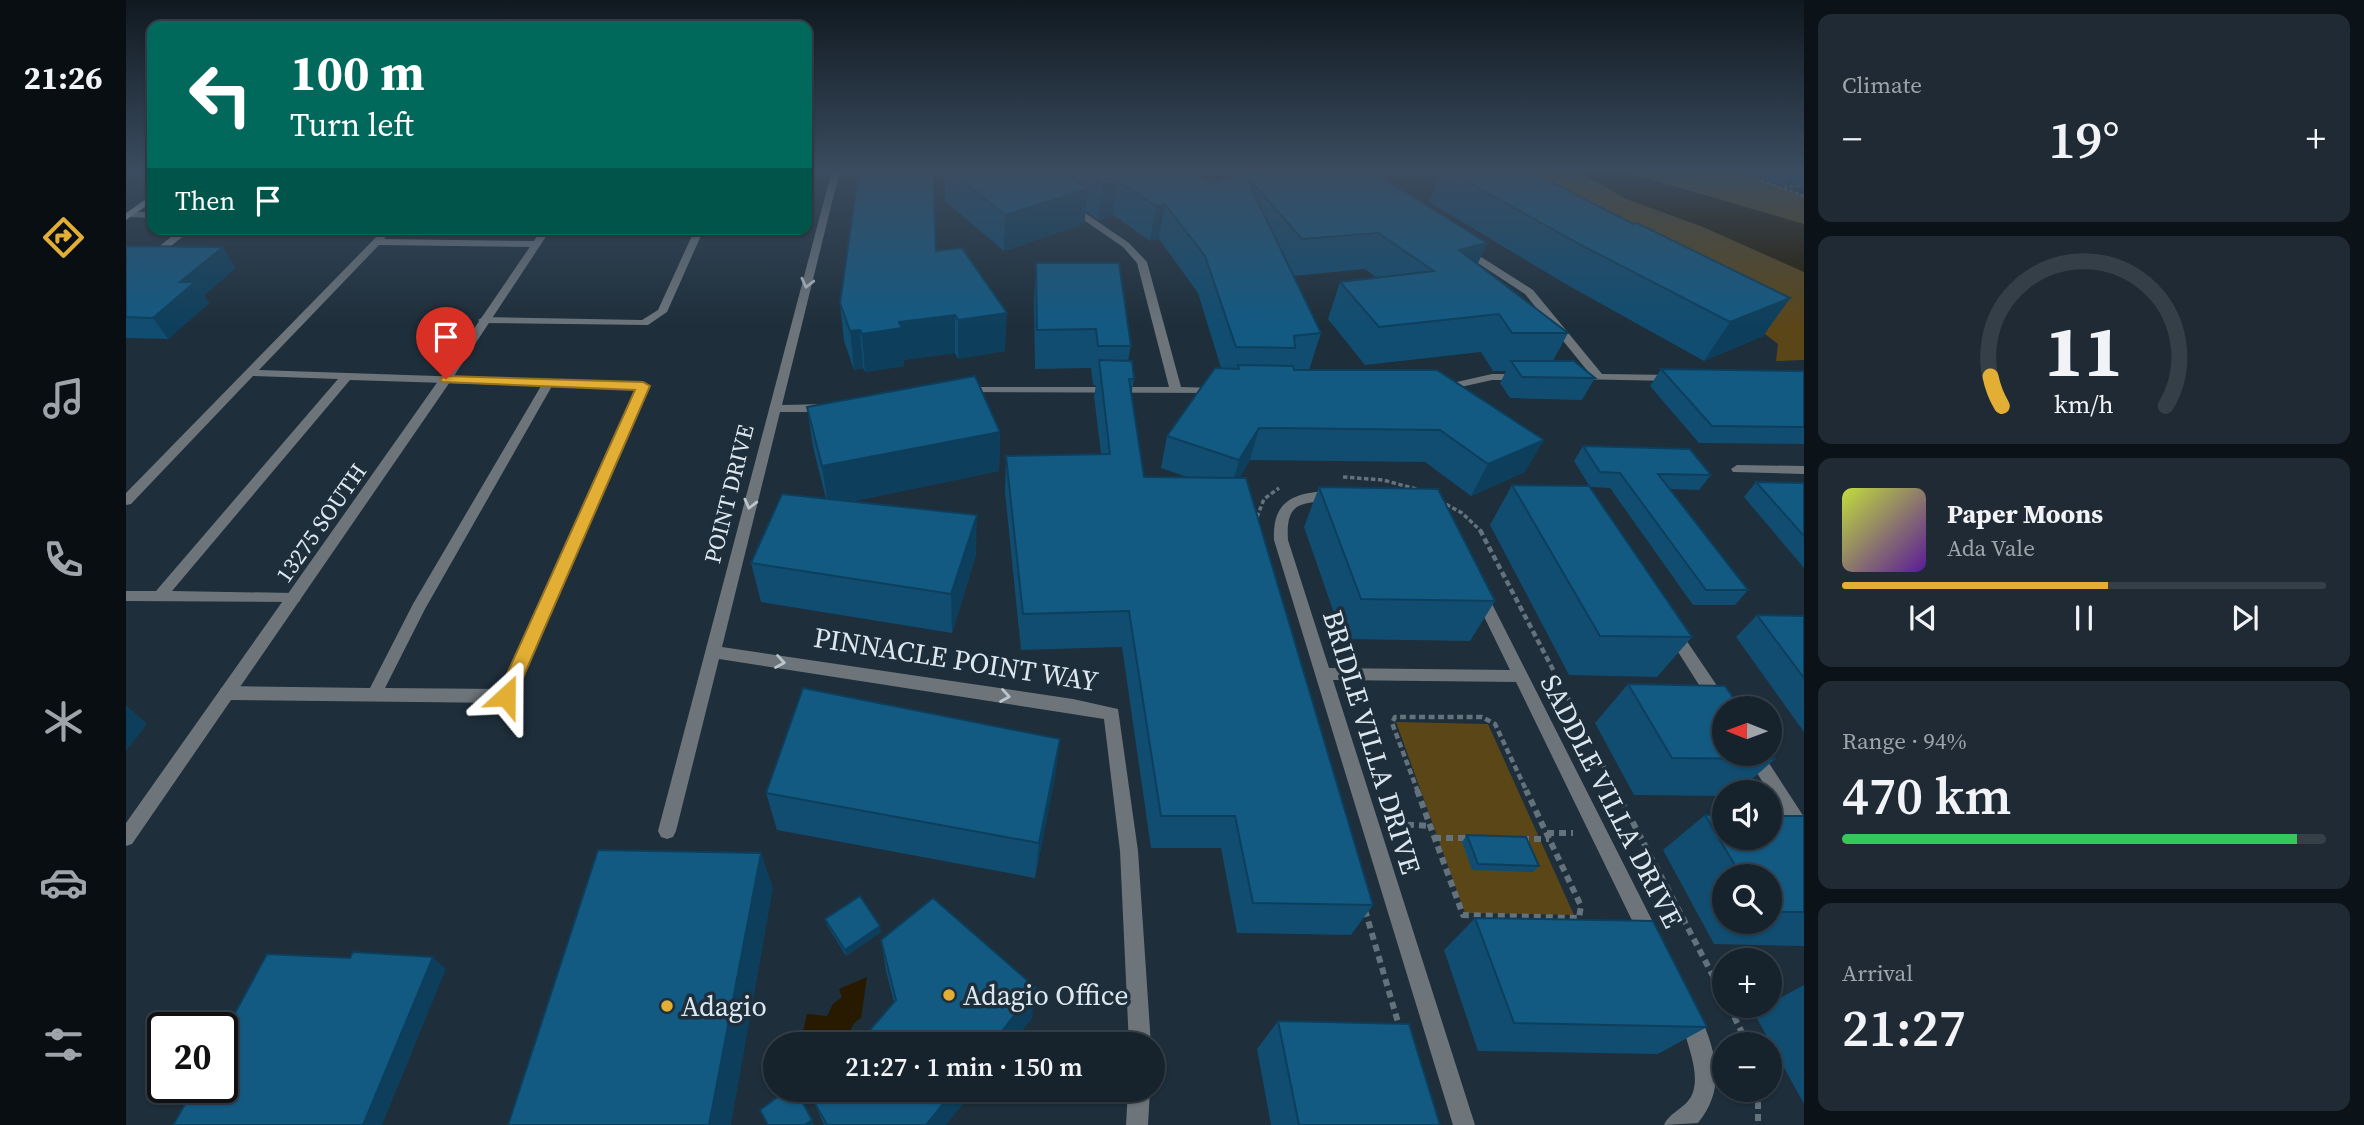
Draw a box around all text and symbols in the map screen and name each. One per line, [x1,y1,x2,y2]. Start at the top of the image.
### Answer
text: 100 m [290,39,425,106]
icon: left [175,49,266,140]
text: 21:26 [24,56,102,100]
text: Climate [1842,69,1922,101]
text: Turn left [290,103,414,147]
text: 19° [2048,104,2120,175]
text: − [1842,113,1862,165]
text: + [2306,113,2326,165]
icon: arrive [249,182,287,220]
text: Then [175,183,235,219]
icon: directions [39,213,88,262]
one-way arrow [801,277,815,289]
text: 11 [2045,302,2123,401]
pin [416,307,476,379]
icon: arrive [427,318,465,356]
icon: music [39,374,88,423]
text: km/h [2054,387,2114,421]
street label: POINT DRIVE [696,421,762,567]
street label: 13275 SOUTH [268,457,374,589]
text: Paper Moons [1947,496,2103,532]
one-way arrow [744,498,758,510]
text: Ada Vale [1947,532,2035,564]
icon: phone [39,535,88,584]
icon: previous [1904,599,1942,637]
icon: pause [2065,599,2103,637]
icon: next [2226,599,2264,637]
street label: BRIDLE VILLA DRIVE [1314,605,1430,879]
street label: PINNACLE POINT WAY [811,618,1101,700]
one-way arrow [774,654,785,669]
position arrow [469,659,543,733]
street label: SADDLE VILLA DRIVE [1532,668,1692,934]
one-way arrow [999,688,1010,703]
north arrow [1712,696,1782,766]
map controls [1712,696,1782,1102]
icon: climate [39,697,88,746]
text: Range · 94% [1842,725,1967,757]
text: 470 km [1842,760,2011,831]
button: sound [1712,780,1782,850]
icon: car [39,858,88,907]
button: search [1712,864,1782,934]
button: + [1712,948,1782,1018]
text: Arrival [1842,957,1913,989]
place label: Adagio Office [963,976,1129,1014]
place label: Adagio [681,987,767,1025]
marker: Adagio Office [941,987,957,1003]
text: 21:27 [1842,992,1966,1063]
marker: Adagio [659,998,675,1014]
speed limit sign: 20 [147,1012,238,1103]
icon: filters [39,1020,88,1069]
button: − [1712,1032,1782,1102]
text: 21:27 · 1 min · 150 m [845,1049,1083,1085]

